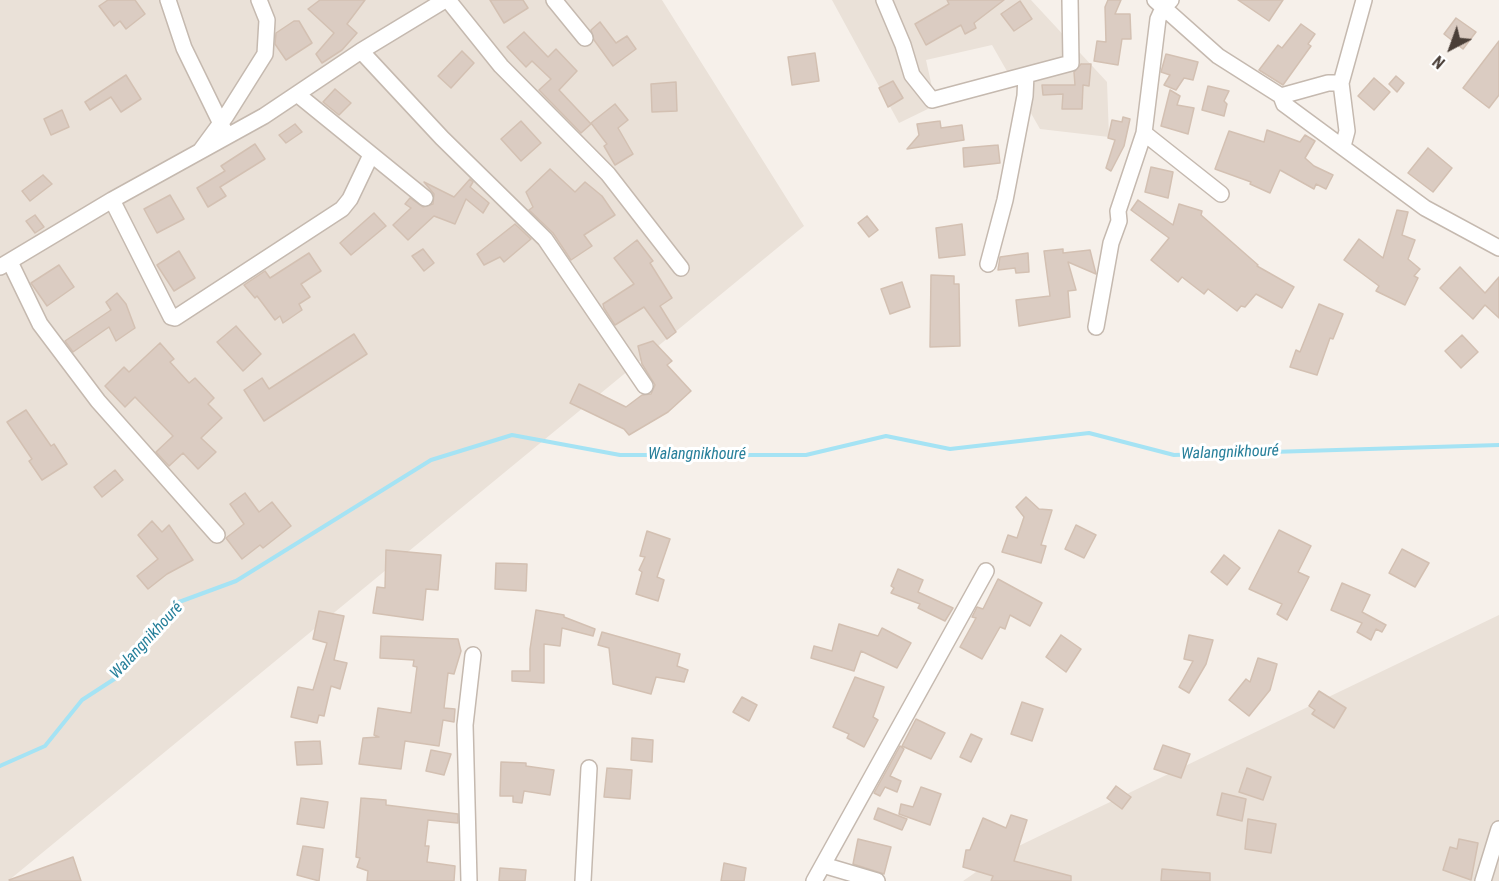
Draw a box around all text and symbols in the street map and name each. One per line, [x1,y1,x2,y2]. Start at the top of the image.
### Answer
north arrow [1421,18,1481,78]
text: N [1429,52,1449,72]
water label: Walangnikhouré [1181,442,1279,464]
water label: Walangnikhouré [648,445,746,465]
water label: Walangnikhouré [107,599,187,683]

